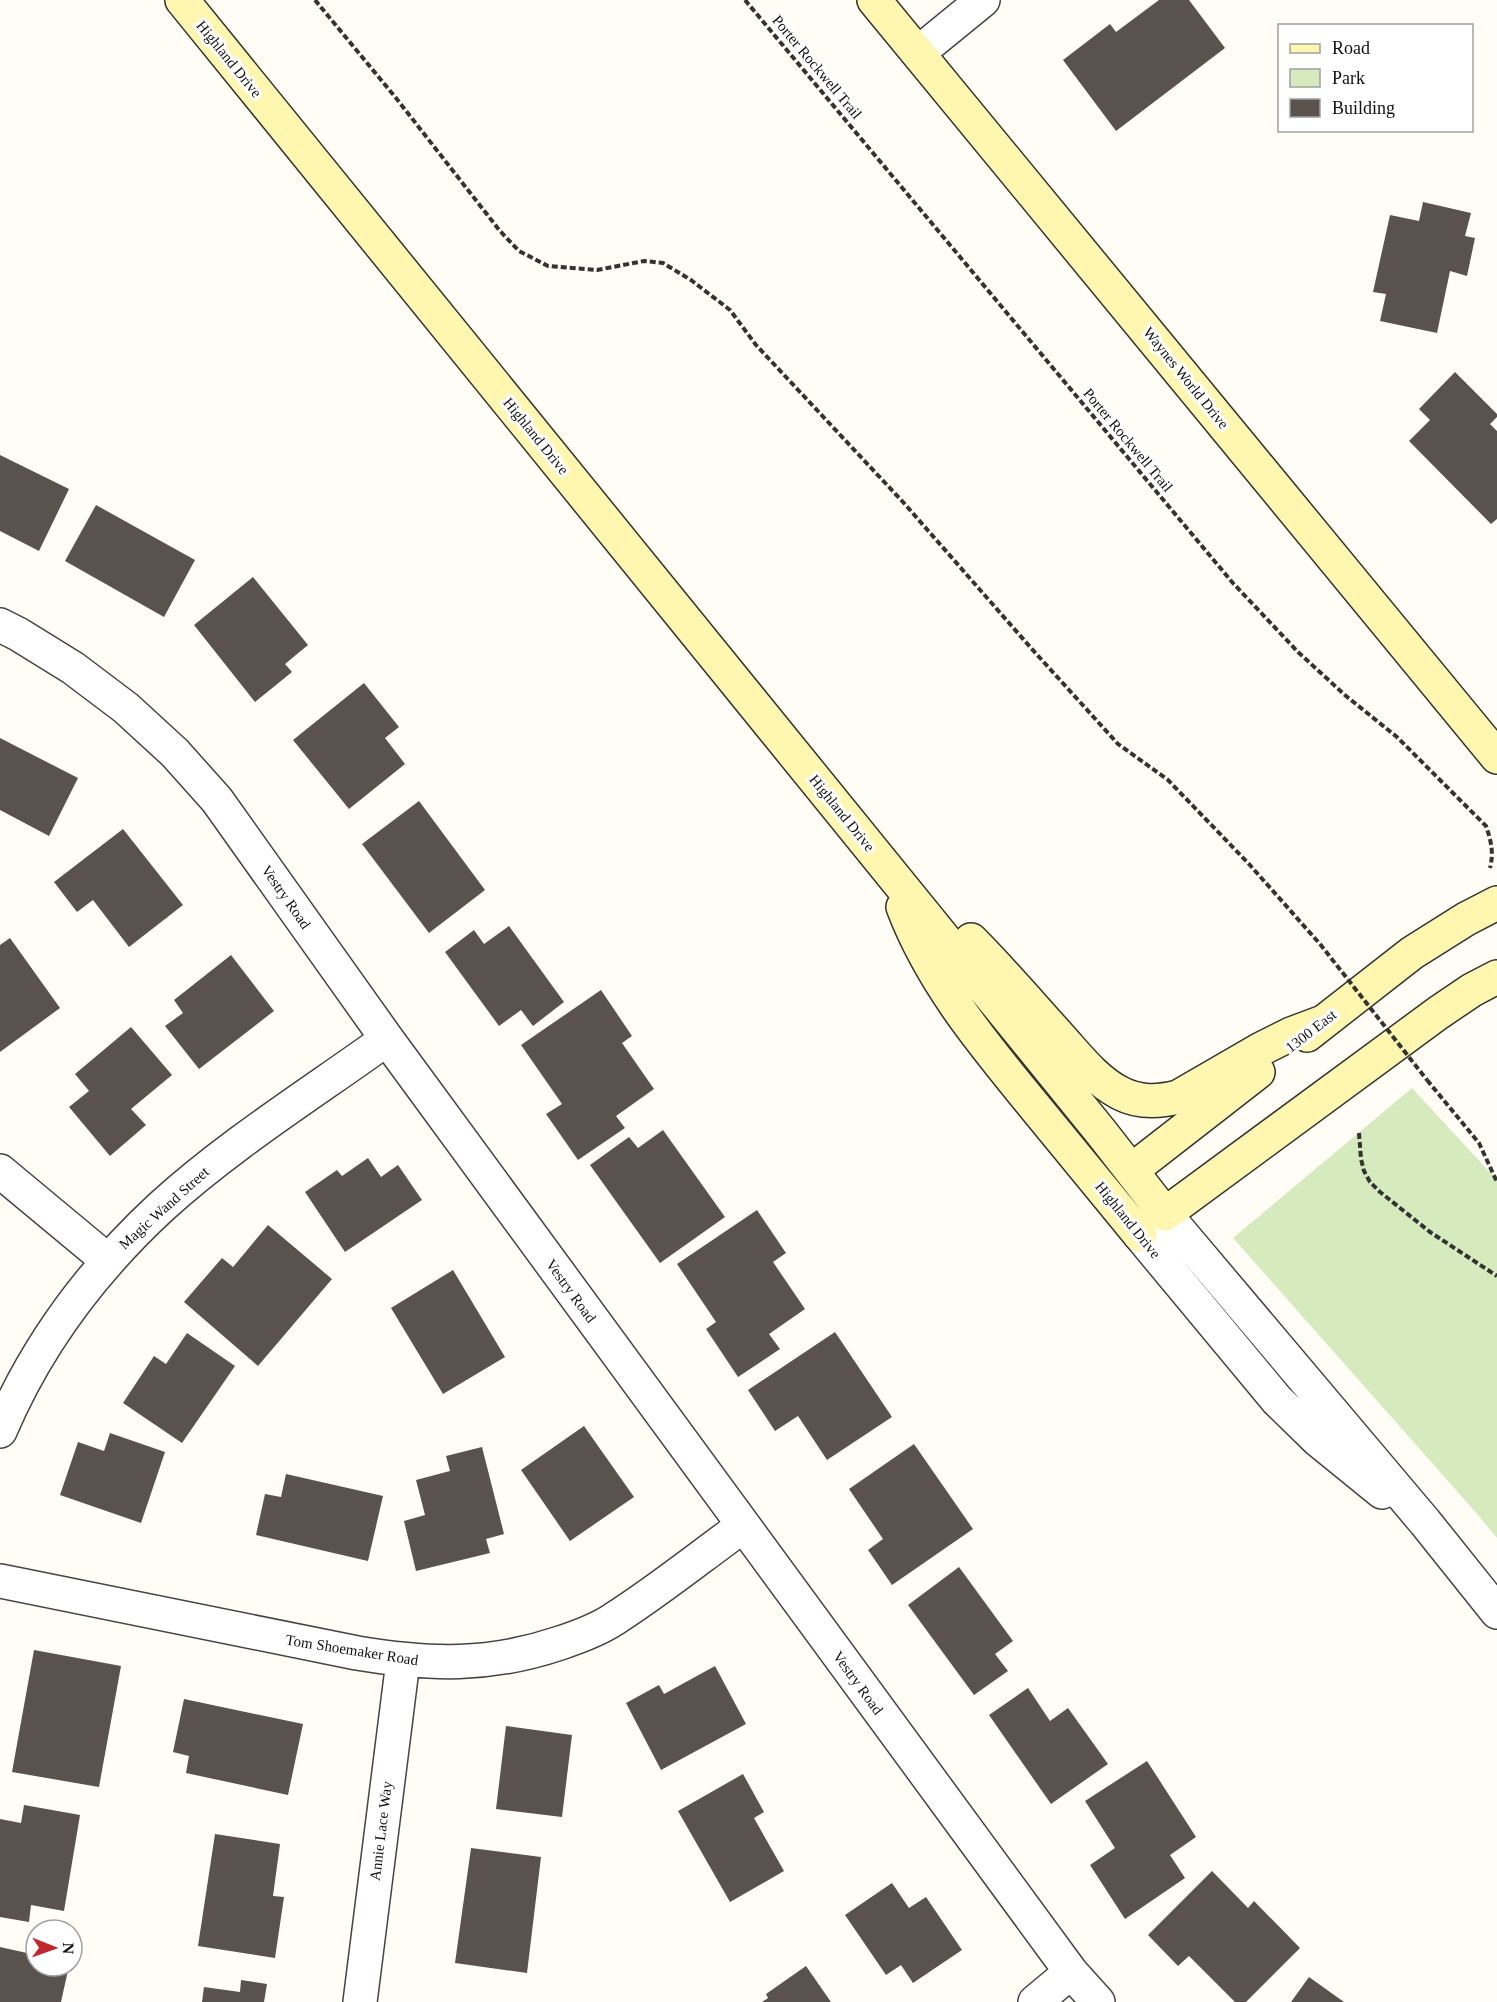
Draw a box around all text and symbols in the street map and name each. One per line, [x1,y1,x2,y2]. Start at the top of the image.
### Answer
street label: Porter Rockwell Trail [769,12,865,122]
street label: Highland Drive [193,18,265,101]
legend [1278,24,1473,132]
text: Road [1332,38,1370,58]
text: Park [1332,68,1365,88]
text: Building [1332,98,1395,118]
street label: Waynes World Drive [1140,324,1232,432]
street label: Porter Rockwell Trail [1080,385,1176,495]
street label: Highland Drive [500,395,572,478]
street label: Highland Drive [806,772,878,855]
street label: Vestry Road [258,862,314,932]
street label: 1300 East [1283,1006,1340,1056]
street label: Magic Wand Street [116,1163,213,1252]
street label: Highland Drive [1092,1179,1164,1262]
street label: Vestry Road [543,1256,599,1326]
street label: Tom Shoemaker Road [285,1632,420,1668]
street label: Vestry Road [830,1648,886,1718]
street label: Annie Lace Way [367,1780,395,1882]
north arrow [24,1918,84,1978]
text: N [60,1942,77,1955]

